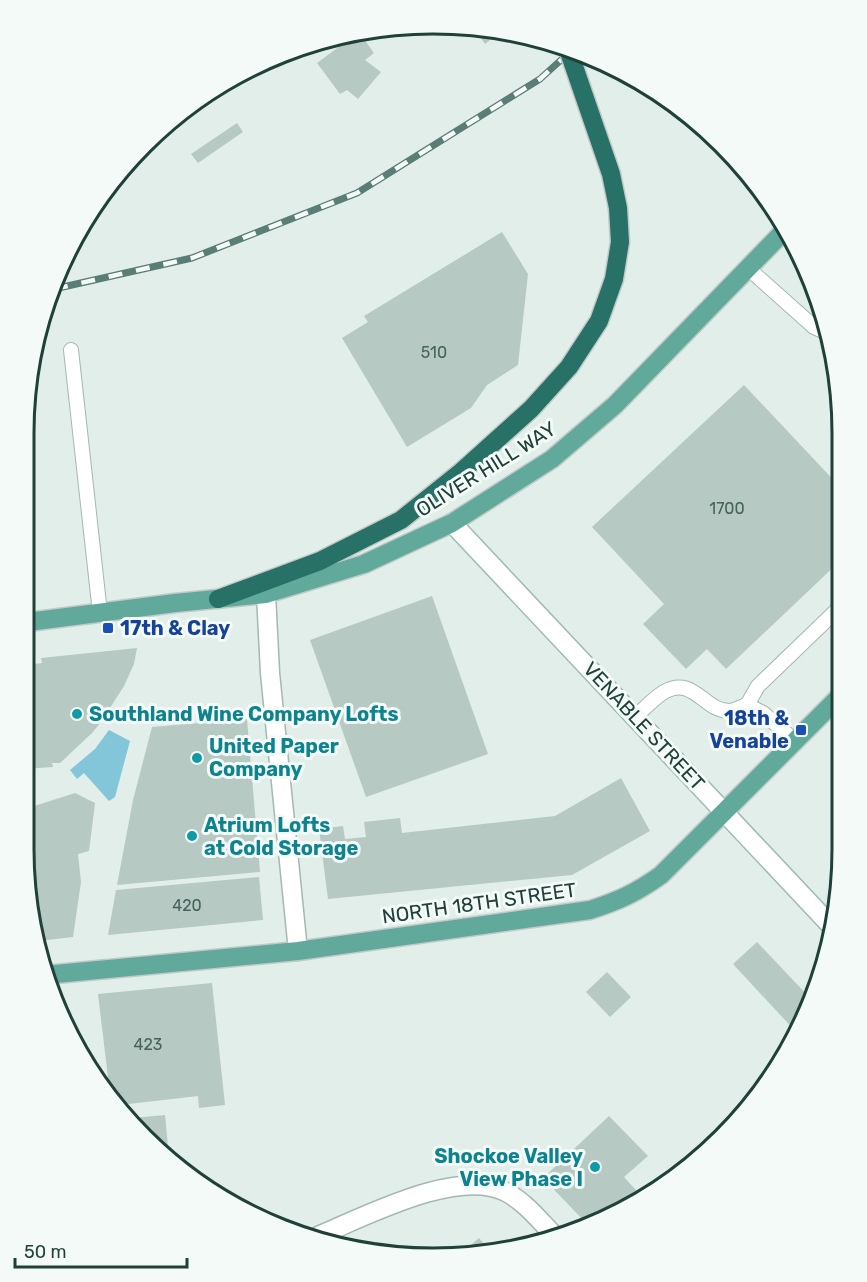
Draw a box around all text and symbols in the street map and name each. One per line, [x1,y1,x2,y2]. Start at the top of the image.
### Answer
house number: 510 [421,343,447,362]
street label: OLIVER HILL WAY [412,416,560,522]
house number: 1700 [709,499,745,518]
place label: 17th & Clay [120,616,230,640]
marker: 17th & Clay [101,621,115,635]
street label: VENABLE STREET [578,657,710,796]
place label: Southland Wine Company Lofts [89,702,399,726]
place label: 18th & Venable [709,706,789,753]
marker: Southland Wine Company Lofts [70,707,84,721]
marker: 18th & Venable [794,723,808,737]
place label: United Paper Company [209,734,339,781]
marker: United Paper Company [190,751,204,765]
place label: Atrium Lofts at Cold Storage [204,813,358,860]
marker: Atrium Lofts at Cold Storage [185,829,199,843]
street label: NORTH 18TH STREET [380,877,578,929]
house number: 420 [172,896,202,915]
house number: 423 [134,1035,162,1054]
place label: Shockoe Valley View Phase I [434,1144,583,1191]
marker: Shockoe Valley View Phase I [588,1160,602,1174]
scale bar [15,1231,188,1269]
text: 50 m [24,1241,67,1263]

